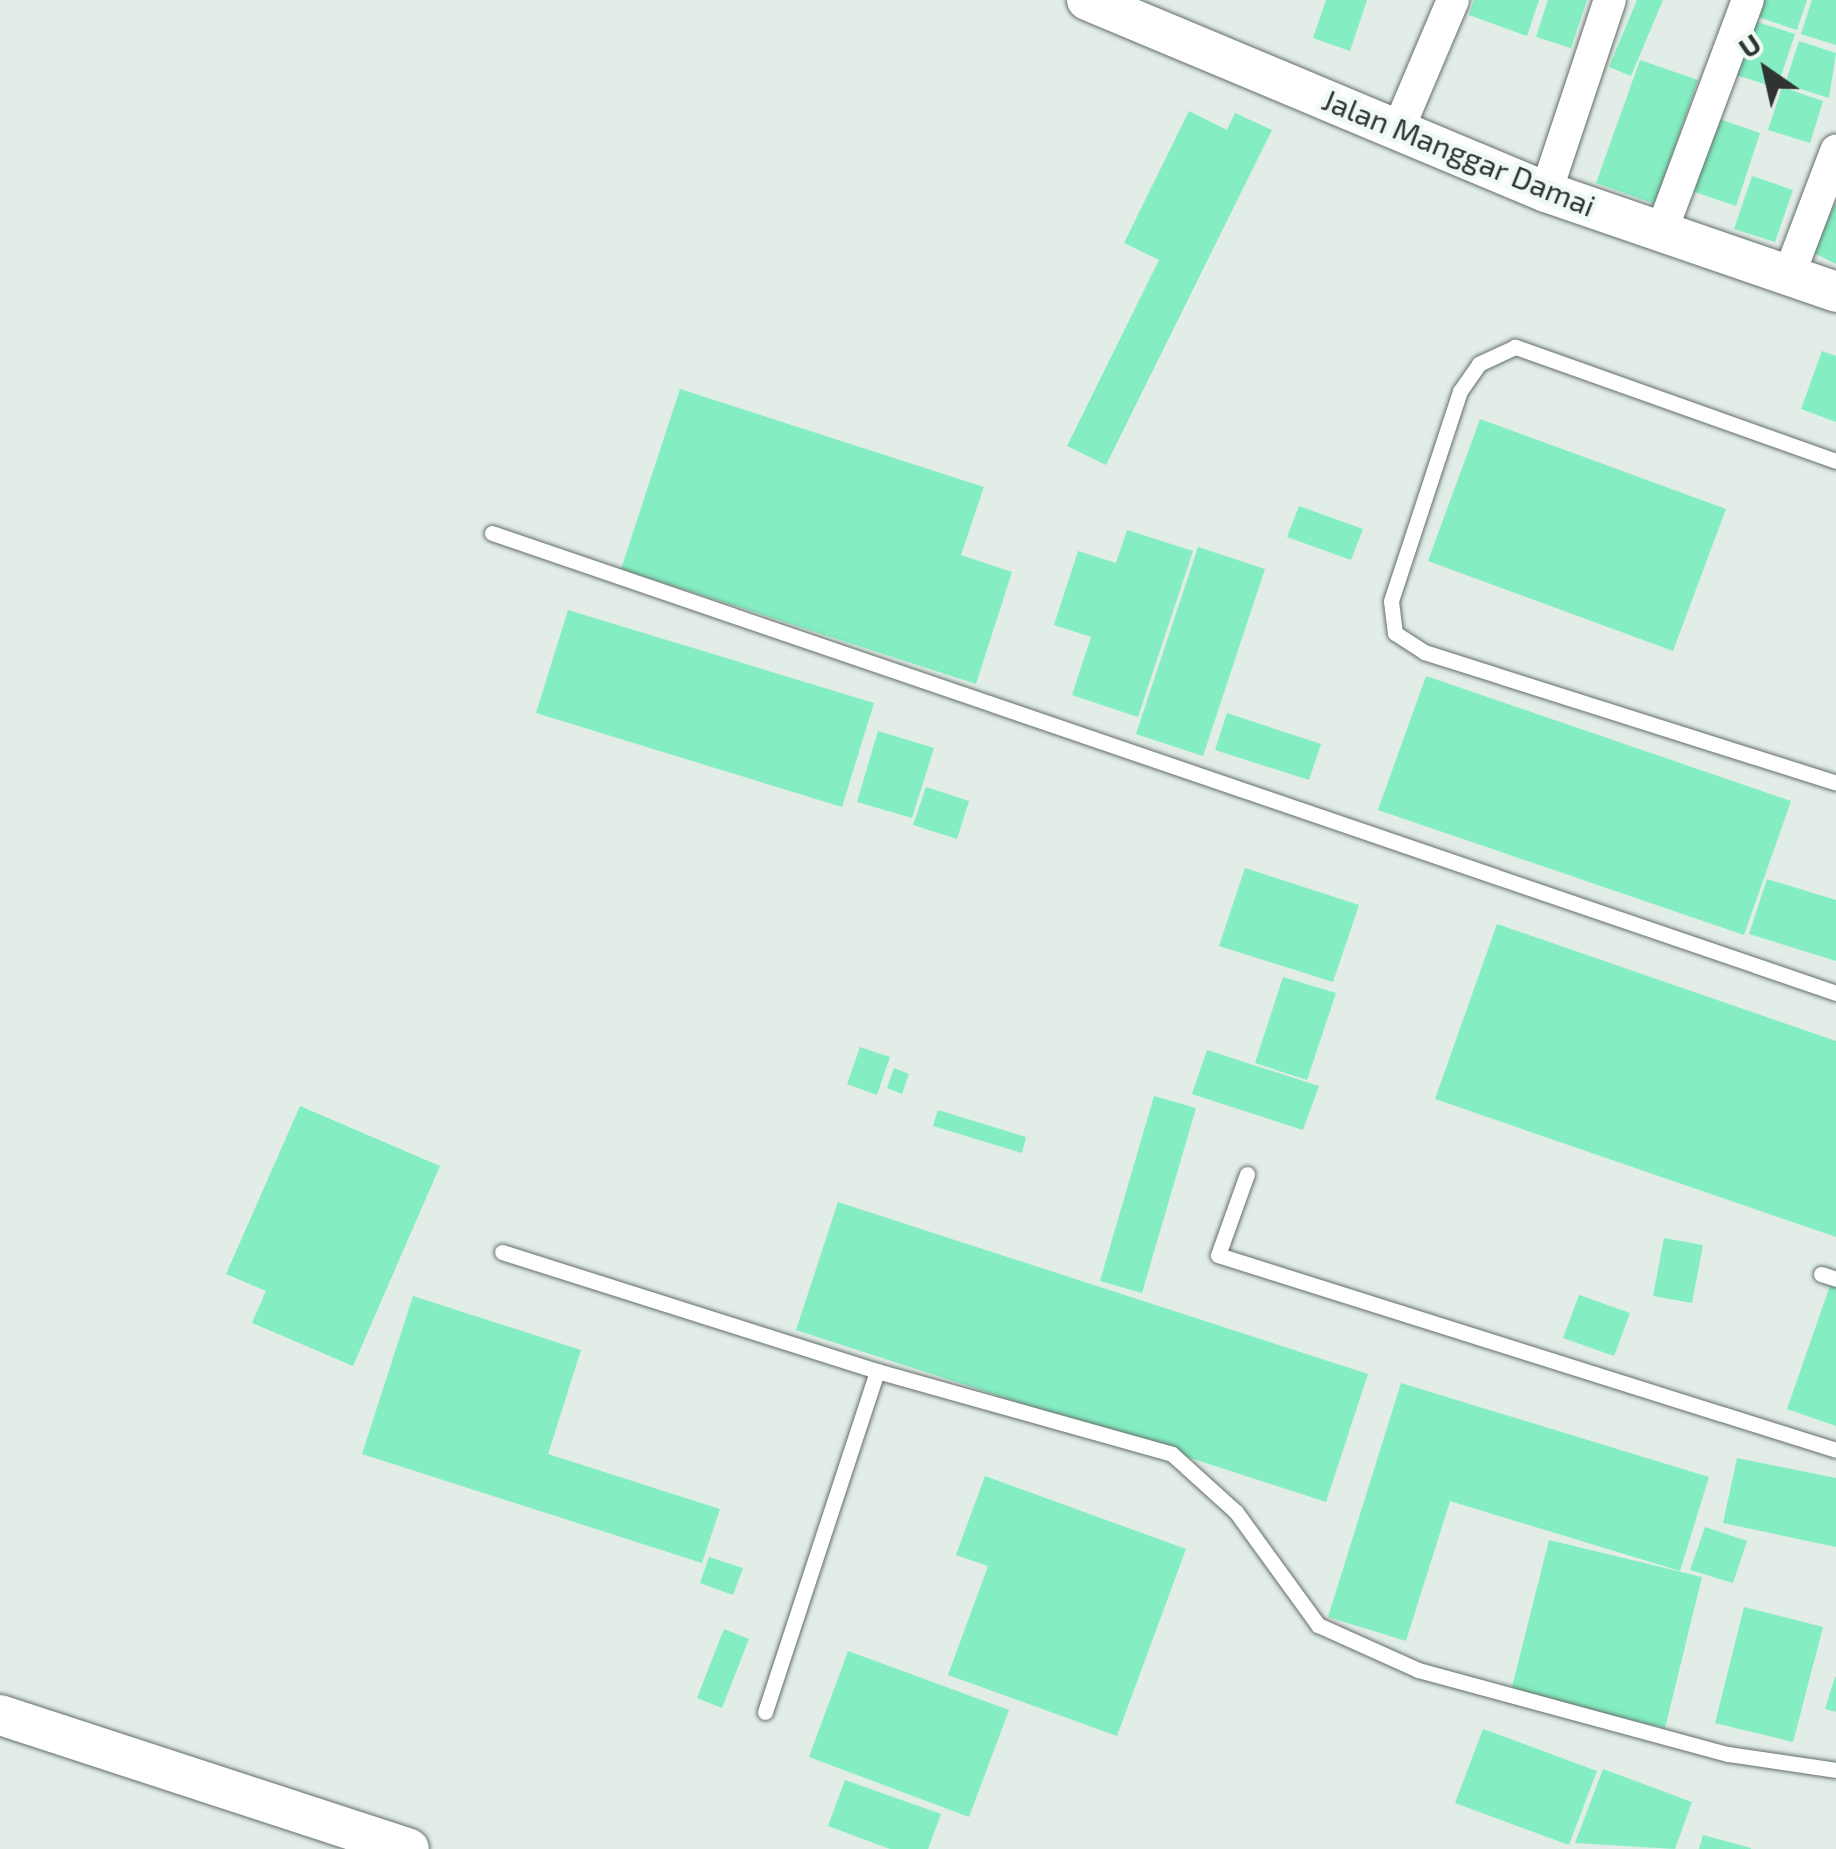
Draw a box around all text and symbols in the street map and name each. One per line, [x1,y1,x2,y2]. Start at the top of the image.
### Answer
north arrow [1716,20,1816,120]
text: U [1732,26,1767,65]
street label: Jalan Manggar Damai [1317,81,1601,223]

